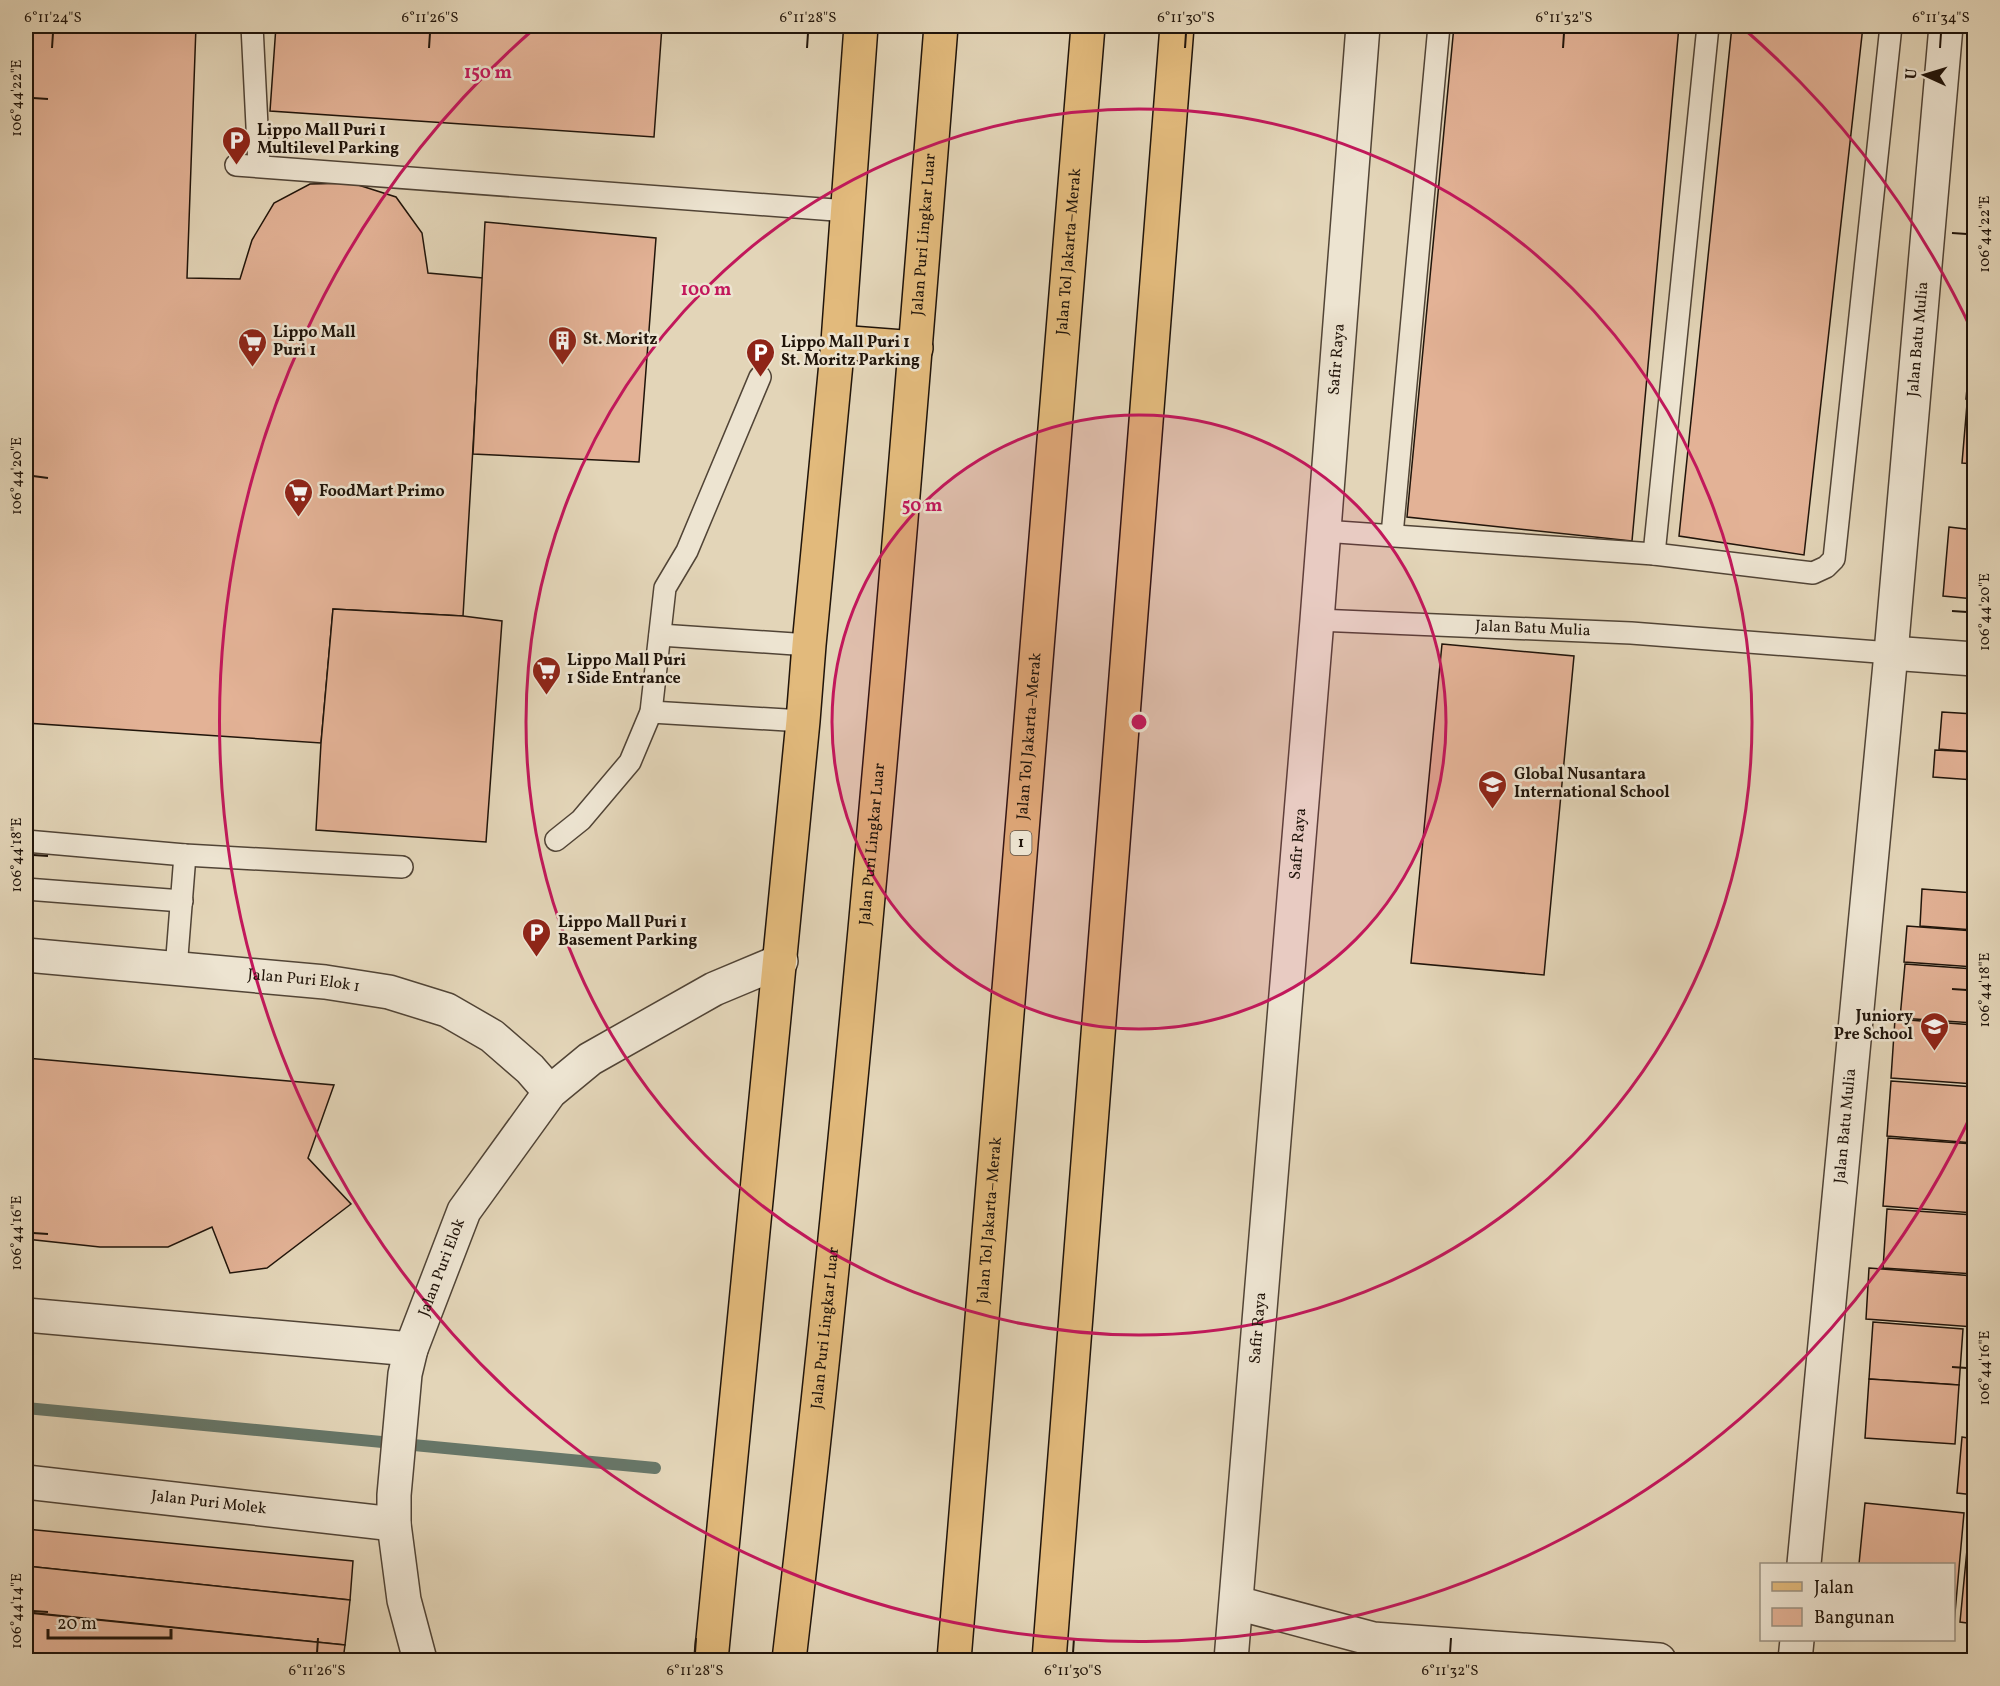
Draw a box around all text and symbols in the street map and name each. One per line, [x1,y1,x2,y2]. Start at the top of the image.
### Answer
text: 6°11'24"S [24,8,82,29]
text: 6°11'26"S [402,8,458,29]
text: 6°11'28"S [780,8,836,29]
text: 6°11'30"S [1157,8,1215,29]
text: 6°11'32"S [1536,8,1592,29]
text: 6°11'34"S [1912,8,1970,29]
north arrow [1895,45,1955,105]
text: 106°44'22"E [7,59,28,137]
text: 150 m [464,61,512,86]
text: U [1901,68,1923,80]
place label: Lippo Mall Puri 1 Multilevel Parking [257,120,399,160]
parking icon: Lippo Mall Puri 1 Multilevel Parking [220,124,252,166]
street label: Jalan Puri Lingkar Luar [907,152,942,316]
street label: Jalan Tol Jakarta–Merak [1052,167,1087,336]
text: 106°44'22"E [1975,195,1996,273]
text: 100 m [681,278,731,303]
street label: Jalan Batu Mulia [1903,281,1935,398]
place label: Lippo Mall Puri 1 [273,322,356,362]
street label: Safir Raya [1323,323,1351,396]
building icon: St. Moritz [546,324,578,366]
supermarket icon: Lippo Mall Puri 1 [236,326,268,368]
place label: St. Moritz [583,329,657,351]
place label: Lippo Mall Puri 1 St. Moritz Parking [781,332,920,372]
parking icon: Lippo Mall Puri 1 St. Moritz Parking [744,336,776,378]
text: 106°44'20"E [7,437,28,515]
supermarket icon: FoodMart Primo [282,476,314,518]
place label: FoodMart Primo [319,481,445,503]
text: 50 m [902,494,942,519]
text: 106°44'20"E [1975,573,1996,651]
street label: Jalan Batu Mulia [1475,616,1591,642]
place label: Lippo Mall Puri 1 Side Entrance [567,650,687,690]
street label: Jalan Tol Jakarta–Merak [1012,651,1048,820]
supermarket icon: Lippo Mall Puri 1 Side Entrance [530,654,562,696]
centre of rings [1129,712,1149,732]
street label: Jalan Puri Lingkar Luar [854,762,891,926]
place label: Global Nusantara International School [1514,764,1670,804]
school or university icon: Global Nusantara International School [1477,768,1509,810]
street label: Safir Raya [1285,807,1312,880]
text: 106°44'18"E [7,817,28,893]
road number: 1 [1010,831,1032,855]
place label: Lippo Mall Puri 1 Basement Parking [558,912,698,952]
parking icon: Lippo Mall Puri 1 Basement Parking [521,916,553,958]
text: 106°44'18"E [1975,952,1996,1028]
street label: Jalan Puri Elok 1 [247,964,361,998]
place label: Juniory Pre School [1834,1006,1914,1046]
school or university icon: Juniory Pre School [1918,1010,1950,1052]
street label: Jalan Batu Mulia [1829,1067,1862,1185]
street label: Jalan Tol Jakarta–Merak [972,1136,1008,1305]
text: 106°44'16"E [7,1195,28,1271]
street label: Jalan Puri Elok [413,1215,471,1320]
street label: Jalan Puri Lingkar Luar [806,1246,845,1410]
street label: Safir Raya [1245,1291,1272,1365]
text: 106°44'16"E [1975,1330,1996,1406]
street label: Jalan Puri Molek [150,1485,268,1520]
legend [1760,1563,1955,1641]
text: 106°44'14"E [7,1573,28,1649]
text: Jalan [1814,1576,1854,1601]
scale bar [48,1602,171,1640]
text: Bangunan [1814,1606,1895,1631]
text: 20 m [57,1612,97,1637]
text: 6°11'26"S [289,1661,345,1682]
text: 6°11'28"S [667,1661,723,1682]
text: 6°11'30"S [1044,1661,1102,1682]
text: 6°11'32"S [1422,1661,1478,1682]

